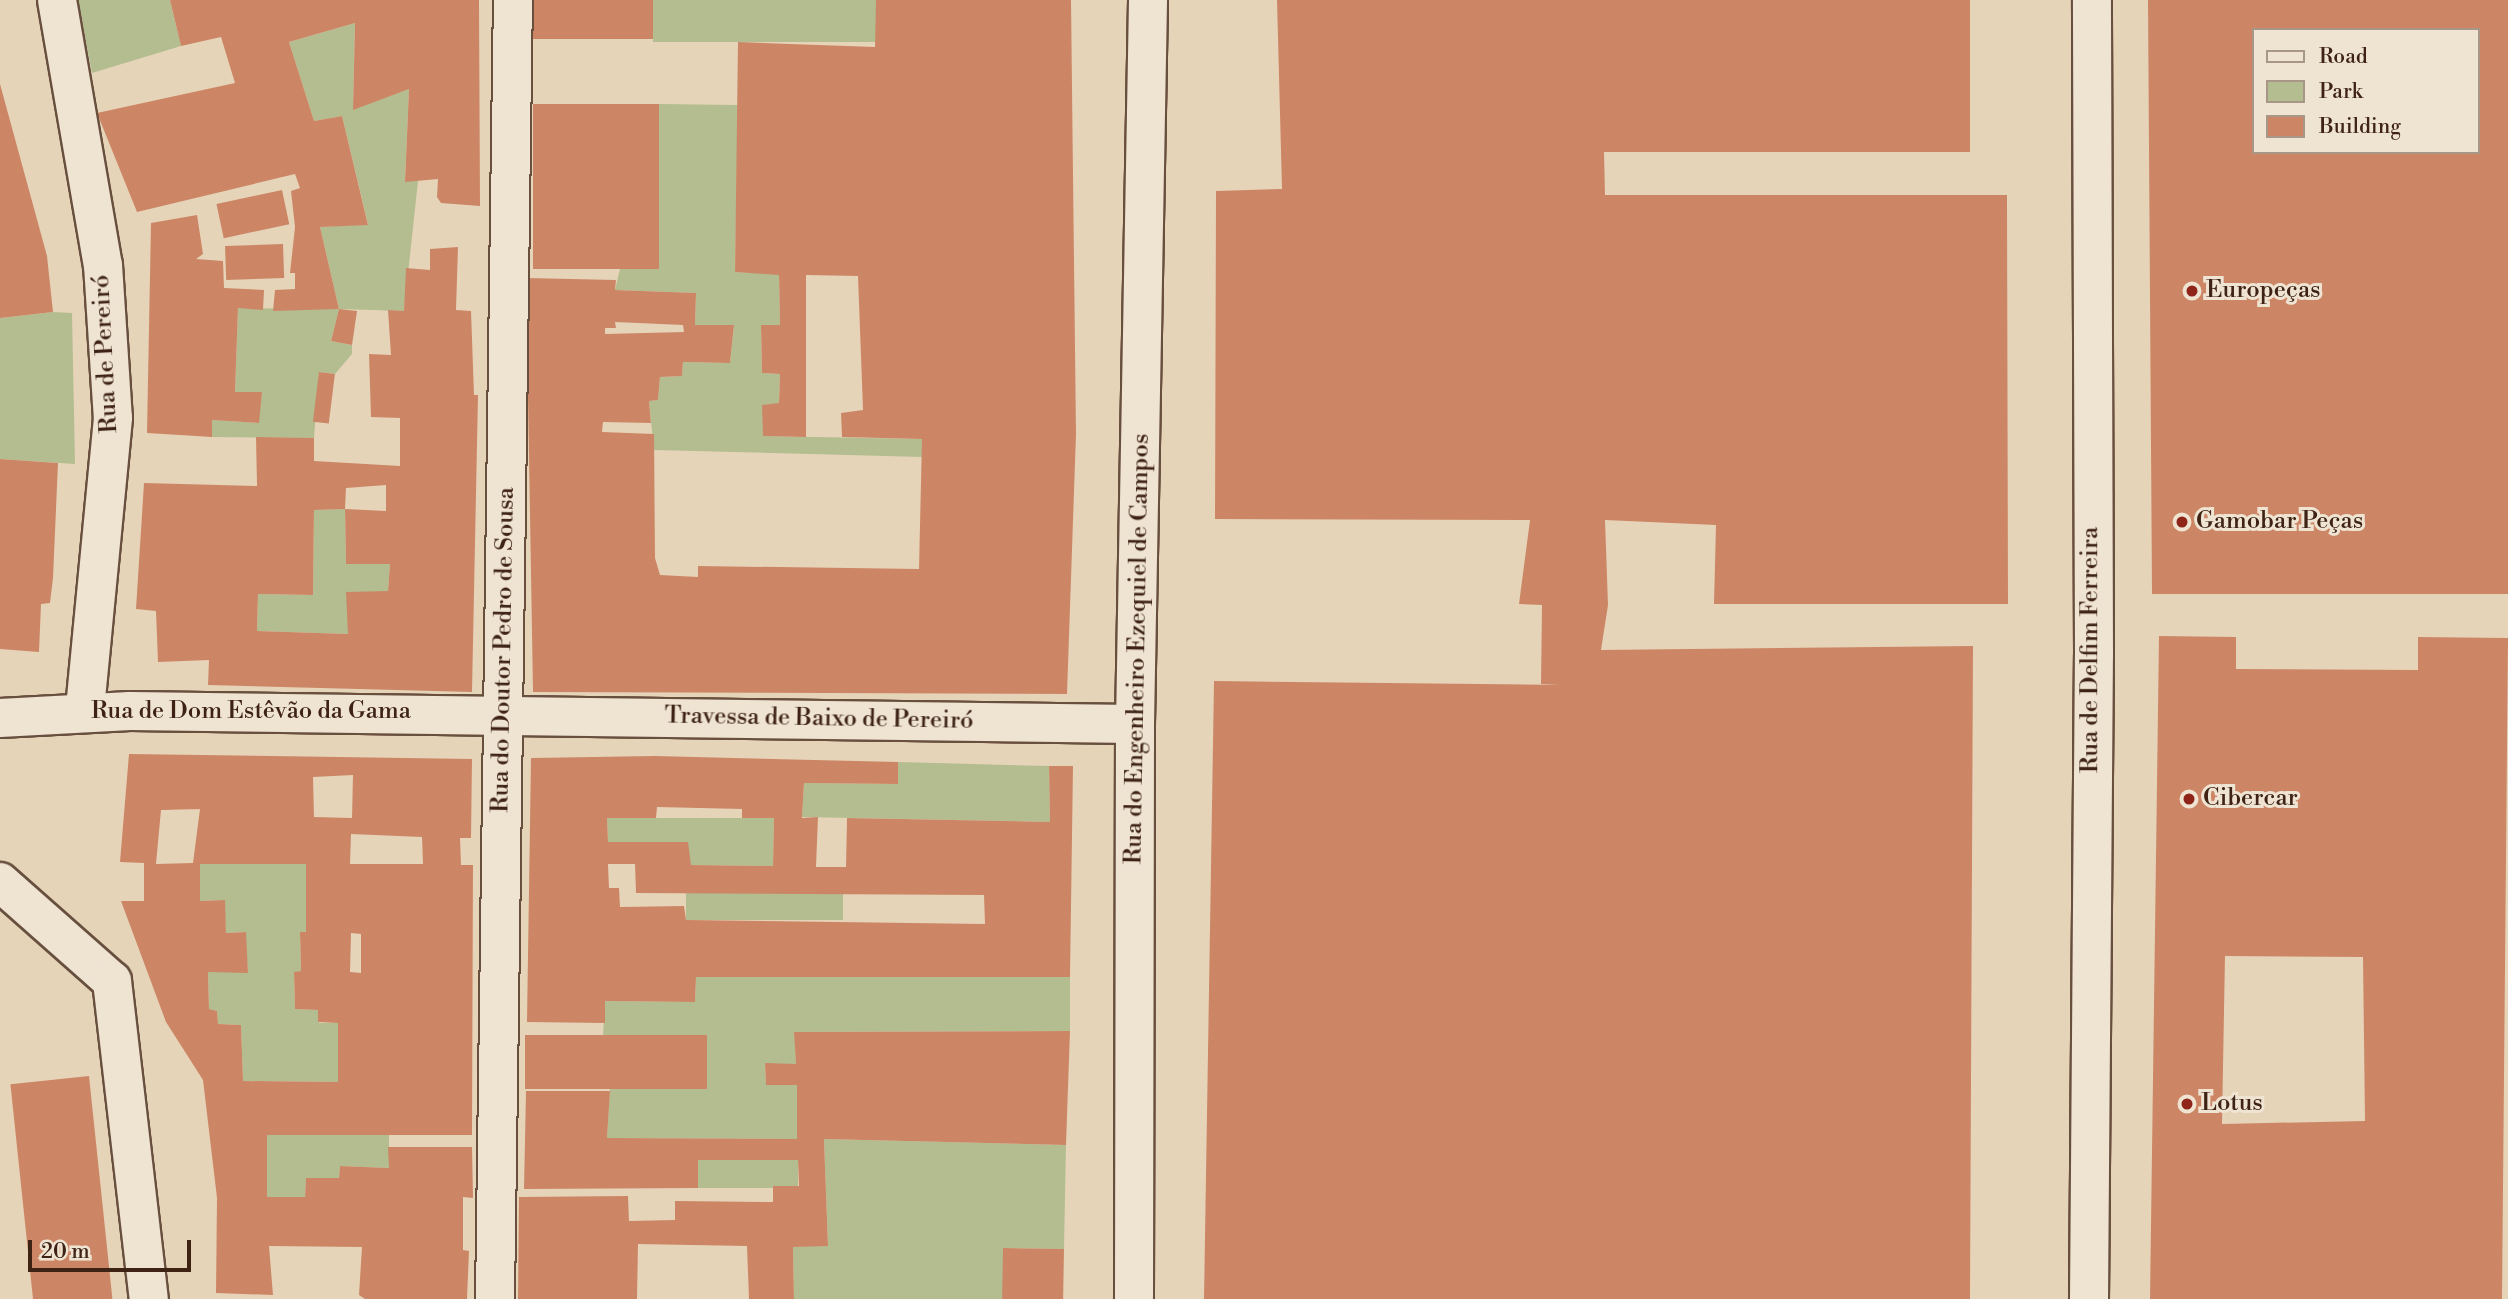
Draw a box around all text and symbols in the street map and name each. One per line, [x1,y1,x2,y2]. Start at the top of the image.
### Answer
legend [2252,28,2480,154]
text: Road [2319,44,2368,70]
text: Park [2319,79,2363,105]
text: Building [2319,114,2401,140]
street label: Rua de Pereiró [87,274,125,434]
place label: Europeças [2206,277,2321,305]
marker: Europeças [2184,283,2200,299]
street label: Rua do Engenheiro Ezequiel de Campos [1120,433,1156,865]
street label: Rua do Doutor Pedro de Sousa [487,487,521,813]
place label: Gamobar Peças [2196,508,2363,536]
marker: Gamobar Peças [2174,514,2190,530]
street label: Rua de Delfim Ferreira [2077,527,2105,773]
street label: Rua de Dom Estêvão da Gama [91,698,411,726]
street label: Travessa de Baixo de Pereiró [664,702,974,736]
place label: Cibercar [2203,785,2298,813]
marker: Cibercar [2181,791,2197,807]
place label: Lotus [2201,1090,2263,1118]
marker: Lotus [2179,1096,2195,1112]
scale bar [32,1226,194,1270]
text: 20 m [41,1239,90,1265]

